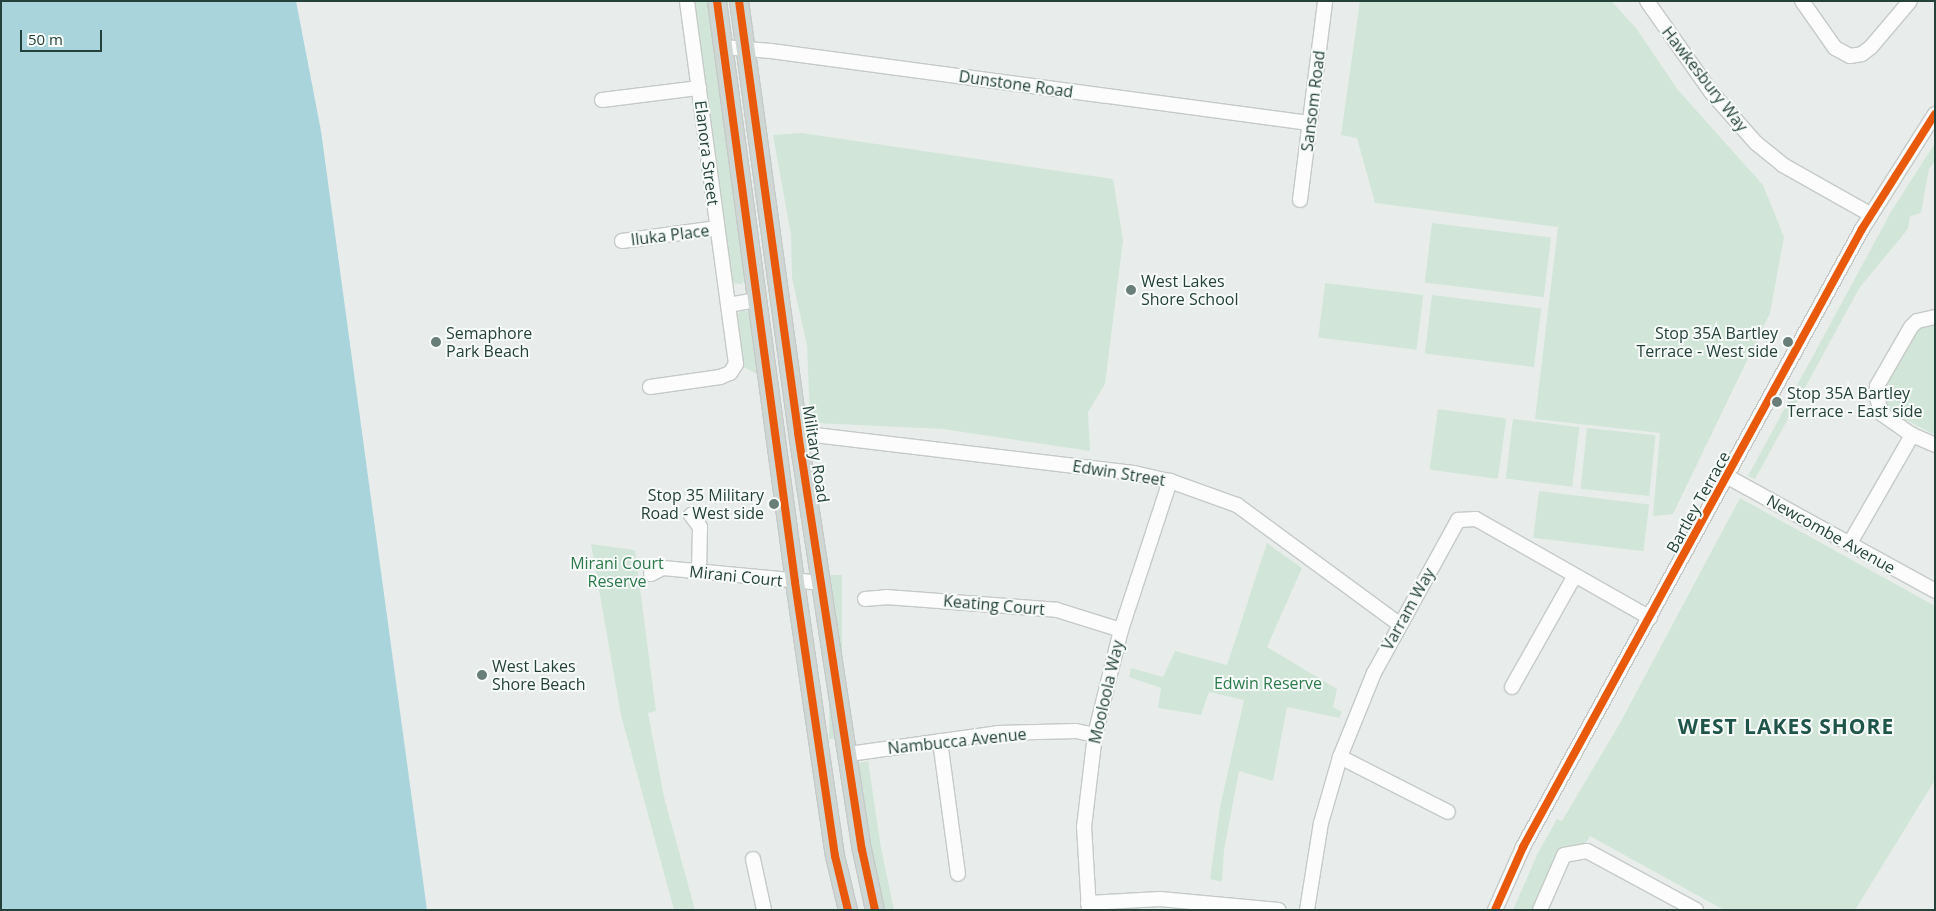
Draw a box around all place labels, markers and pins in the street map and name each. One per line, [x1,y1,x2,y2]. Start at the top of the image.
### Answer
place label: West Lakes Shore School [1141,271,1238,309]
marker: West Lakes Shore School [1125,284,1137,296]
place label: Semaphore Park Beach [446,323,532,361]
place label: Stop 35A Bartley Terrace - West side [1636,323,1778,361]
marker: Semaphore Park Beach [430,336,442,348]
marker: Stop 35A Bartley Terrace - West side [1782,336,1794,348]
place label: Stop 35A Bartley Terrace - East side [1787,383,1923,421]
marker: Stop 35A Bartley Terrace - East side [1771,396,1783,408]
place label: Stop 35 Military Road - West side [641,485,764,523]
marker: Stop 35 Military Road - West side [768,498,780,510]
place label: West Lakes Shore Beach [492,656,586,694]
marker: West Lakes Shore Beach [476,669,488,681]

